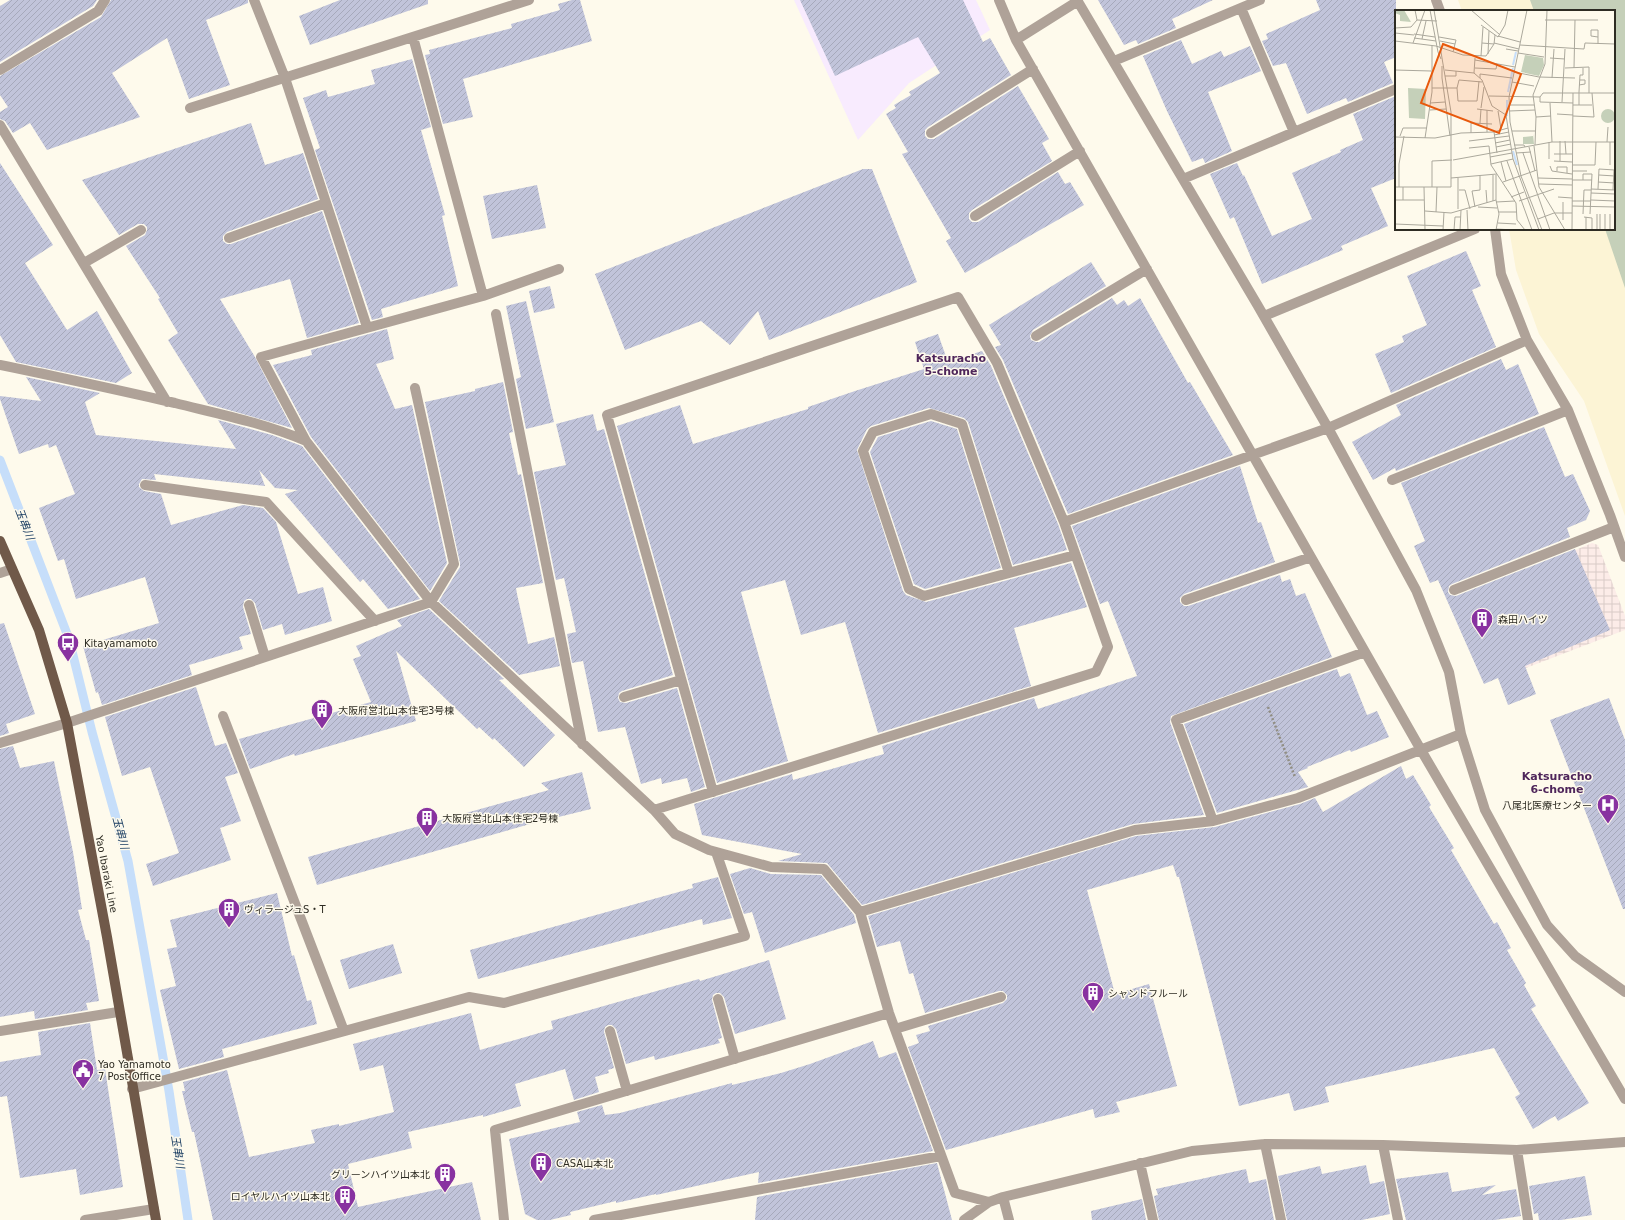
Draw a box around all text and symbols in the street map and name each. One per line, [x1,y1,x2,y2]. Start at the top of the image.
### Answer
inset map [1395,10,1615,230]
district label: Katsuracho 5-chome [916,352,987,378]
water label: 玉串川 [13,506,37,543]
building icon: 森田ハイツ [1469,606,1495,639]
place label: 森田ハイツ [1498,614,1548,625]
bus stop icon: Kitayamamoto [55,630,81,663]
place label: Kitayamamoto [84,638,157,649]
building icon: 大阪府営北山本住宅3号棟 [309,697,335,730]
place label: 大阪府営北山本住宅3号棟 [338,705,454,716]
district label: Katsuracho 6-chome [1522,770,1593,796]
hospital icon: 八尾北医療センター [1595,792,1621,825]
place label: 八尾北医療センター [1502,800,1592,811]
building icon: 大阪府営北山本住宅2号棟 [414,805,440,838]
place label: 大阪府営北山本住宅2号棟 [442,813,558,824]
water label: 玉串川 [110,816,131,852]
street label: Yao Ibaraki Line [93,834,119,914]
building icon: ヴィラージュS・T [216,896,242,929]
place label: ヴィラージュS・T [244,904,326,915]
building icon: シャンドフルール [1080,980,1106,1013]
place label: シャンドフルール [1108,988,1188,999]
public building icon: Yao Yamamoto 7 Post Office [70,1057,96,1090]
place label: Yao Yamamoto 7 Post Office [97,1059,171,1082]
water label: 玉串川 [169,1135,187,1170]
building icon: CASA山本北 [528,1150,554,1183]
place label: CASA山本北 [556,1158,613,1169]
building icon: グリーンハイツ山本北 [432,1161,458,1194]
place label: グリーンハイツ山本北 [331,1169,430,1180]
building icon: ロイヤルハイツ山本北 [332,1183,358,1216]
place label: ロイヤルハイツ山本北 [231,1191,330,1202]

